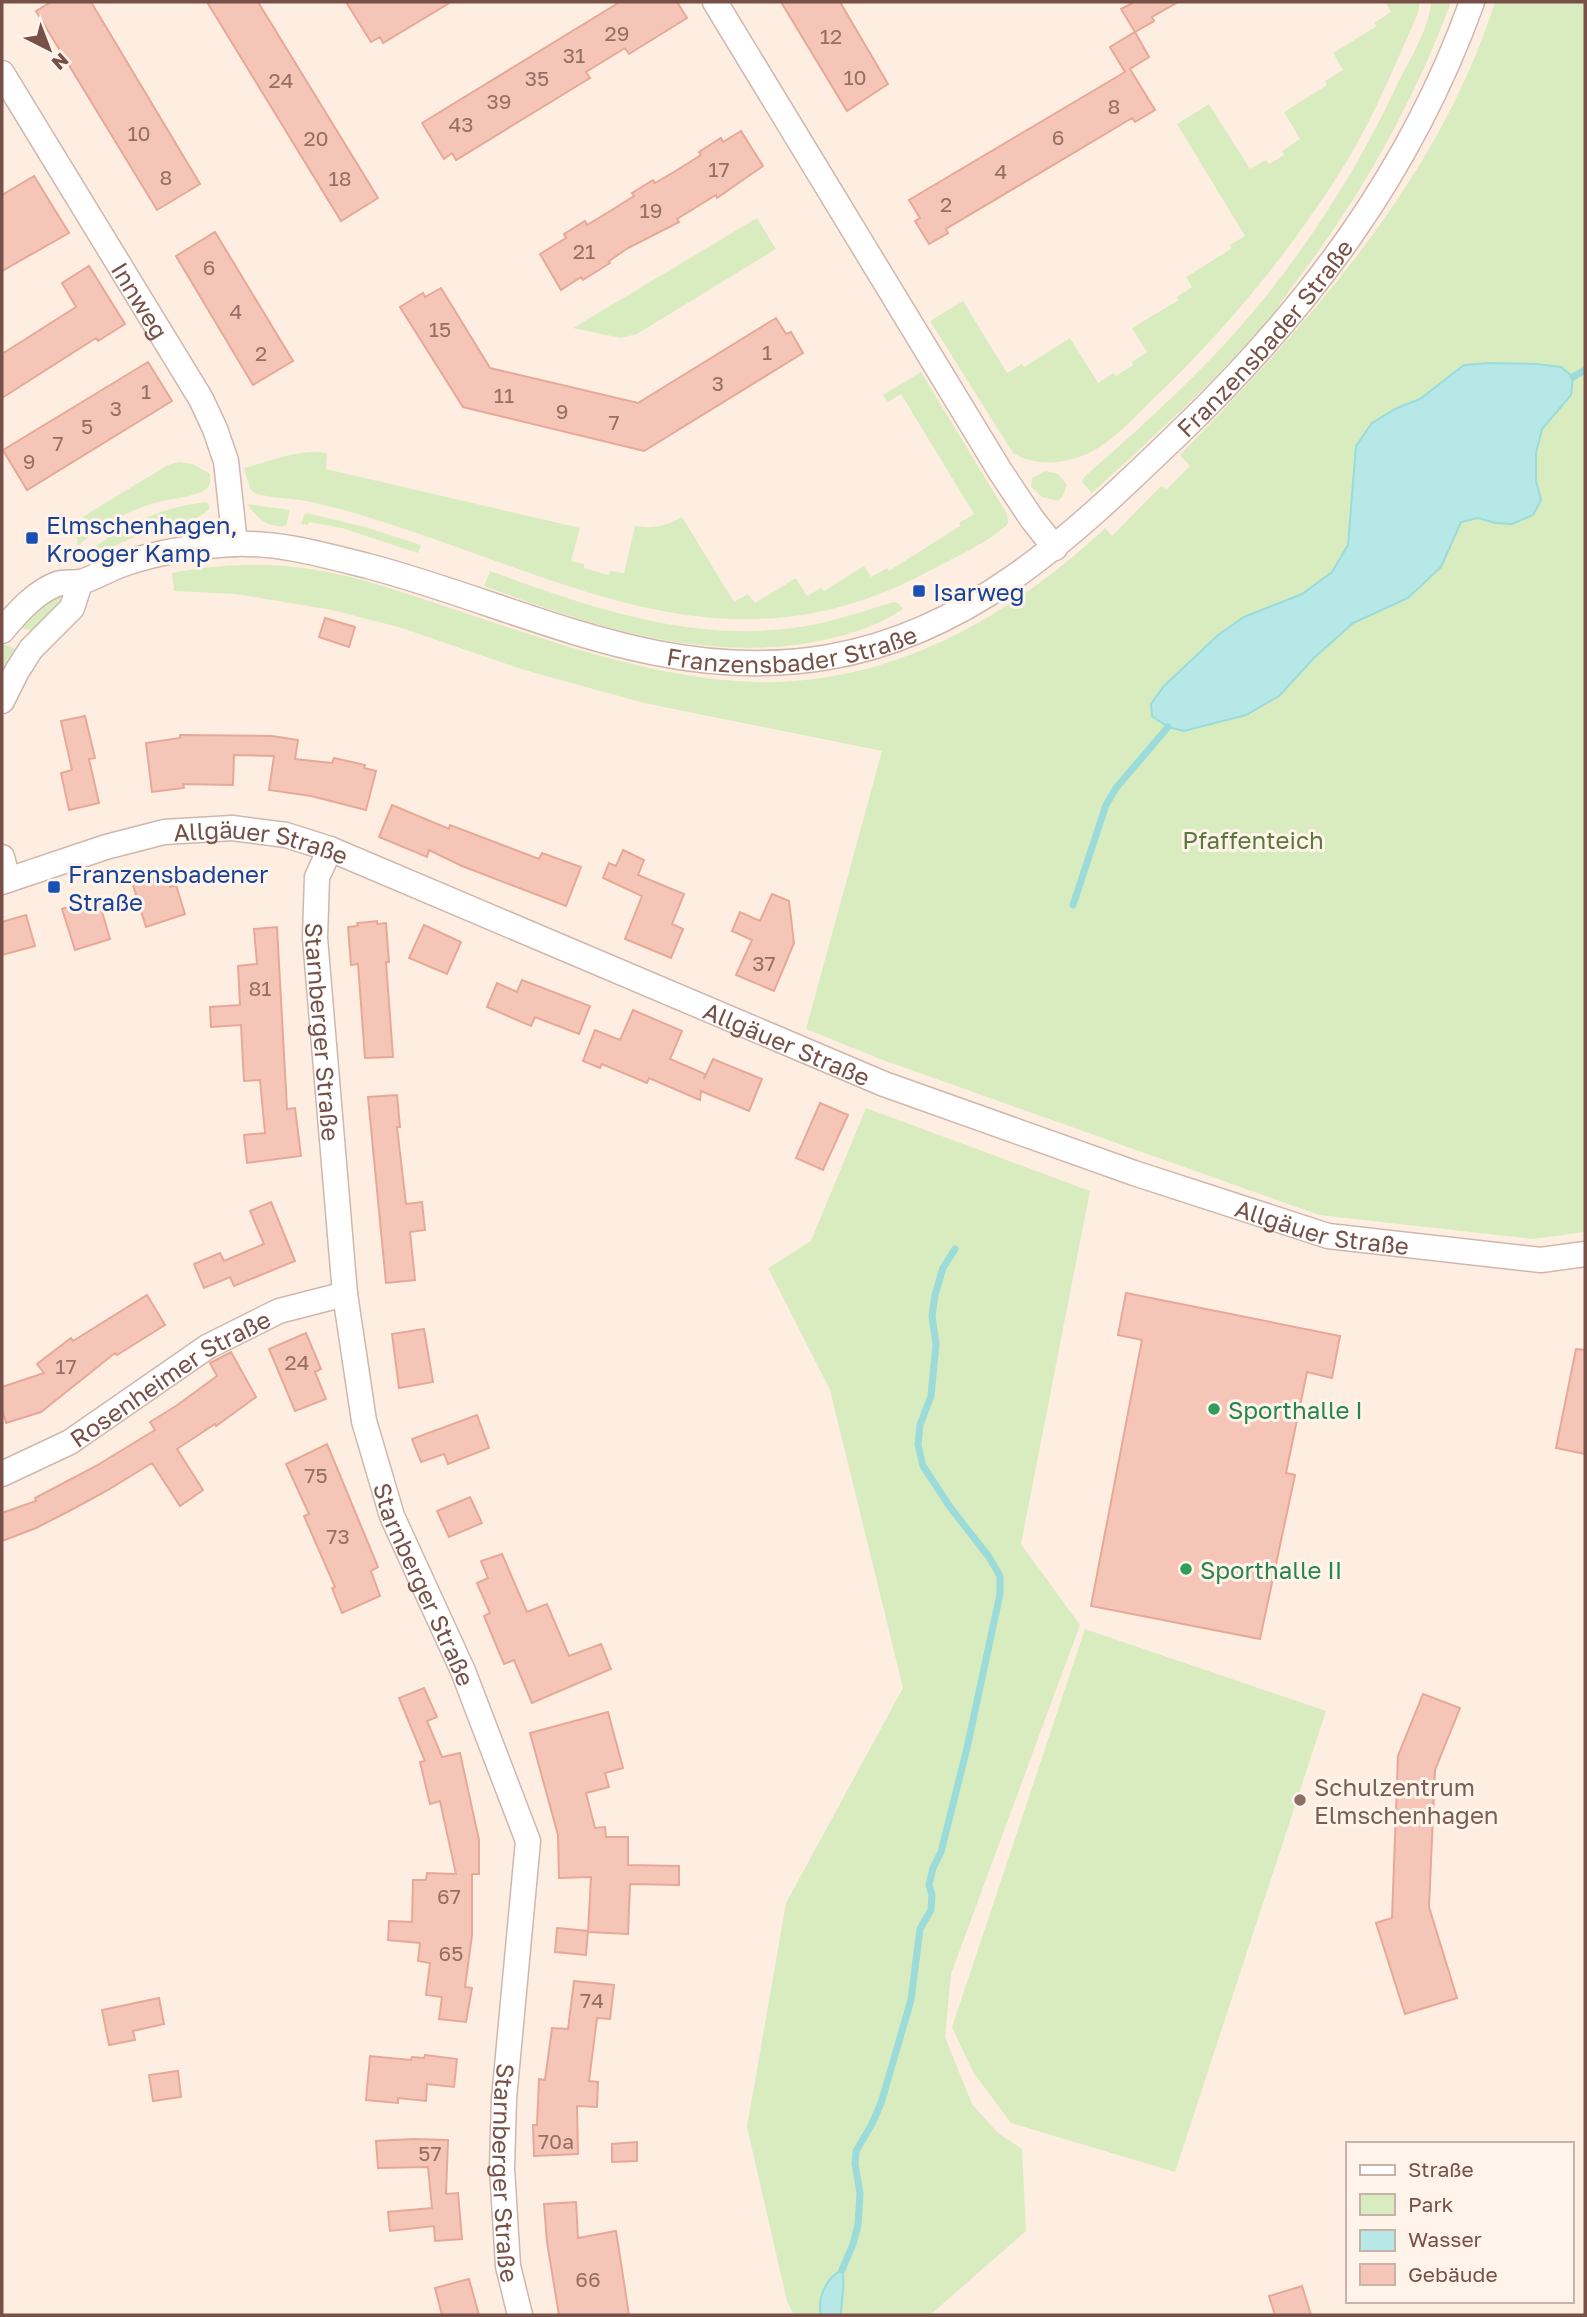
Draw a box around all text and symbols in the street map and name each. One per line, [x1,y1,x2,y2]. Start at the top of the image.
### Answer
north arrow [14,14,84,84]
house number: 29 [605,20,629,46]
house number: 12 [820,23,842,49]
house number: 31 [563,42,585,68]
text: N [48,49,74,75]
house number: 10 [843,64,867,90]
house number: 35 [525,65,549,91]
house number: 24 [269,67,294,93]
house number: 39 [487,88,512,114]
house number: 8 [1108,93,1120,119]
house number: 43 [448,111,474,137]
house number: 10 [127,120,151,146]
house number: 6 [1052,124,1064,150]
house number: 20 [303,125,329,151]
house number: 17 [708,156,730,182]
house number: 4 [995,158,1007,184]
house number: 8 [160,164,172,190]
house number: 18 [329,165,352,191]
house number: 2 [940,191,952,217]
house number: 19 [640,197,662,223]
street label: Franzensbader Straße [1170,233,1358,442]
house number: 21 [573,238,595,264]
house number: 6 [203,254,215,280]
street label: Innweg [106,256,175,344]
house number: 4 [230,298,242,324]
house number: 15 [429,316,451,342]
house number: 1 [762,339,772,365]
house number: 2 [255,340,267,366]
house number: 3 [712,370,724,396]
house number: 1 [141,378,151,404]
house number: 11 [494,382,514,408]
house number: 3 [110,395,122,421]
house number: 9 [556,398,568,424]
house number: 7 [608,409,620,435]
house number: 5 [81,413,93,439]
house number: 7 [52,430,64,456]
house number: 9 [23,448,35,474]
place label: Elmschenhagen, Krooger Kamp [46,510,238,567]
marker: Elmschenhagen, Krooger Kamp [24,530,40,546]
place label: Isarweg [933,577,1025,606]
marker: Isarweg [911,583,927,599]
street label: Franzensbader Straße [665,619,921,678]
street label: Allgäuer Straße [173,814,353,870]
park label: Pfaffenteich [1182,825,1324,854]
place label: Franzensbadener Straße [68,859,268,916]
marker: Franzensbadener Straße [46,879,62,895]
street label: Starnberger Straße [301,922,347,1142]
house number: 37 [752,950,776,976]
house number: 81 [249,975,272,1001]
street label: Allgäuer Straße [700,995,875,1091]
street label: Allgäuer Straße [1232,1192,1411,1260]
street label: Rosenheimer Straße [64,1303,275,1452]
house number: 24 [285,1349,310,1375]
house number: 17 [55,1353,77,1379]
place label: Sporthalle I [1228,1395,1363,1424]
marker: Sporthalle I [1206,1401,1222,1417]
house number: 75 [304,1462,328,1488]
street label: Starnberger Straße [368,1479,482,1690]
house number: 73 [326,1523,350,1549]
place label: Sporthalle II [1200,1555,1342,1584]
marker: Sporthalle II [1178,1561,1194,1577]
place label: Schulzentrum Elmschenhagen [1314,1772,1499,1829]
marker: Schulzentrum Elmschenhagen [1292,1792,1308,1808]
house number: 67 [437,1883,461,1909]
house number: 65 [439,1940,463,1966]
house number: 74 [580,1987,604,2013]
street label: Starnberger Straße [487,2062,526,2285]
house number: 70a [538,2128,574,2154]
house number: 57 [418,2140,442,2166]
legend [1346,2142,1573,2303]
text: Straße [1408,2156,1474,2182]
text: Park [1408,2191,1454,2217]
text: Wasser [1408,2226,1482,2252]
text: Gebäude [1408,2261,1498,2287]
house number: 66 [575,2266,601,2292]

